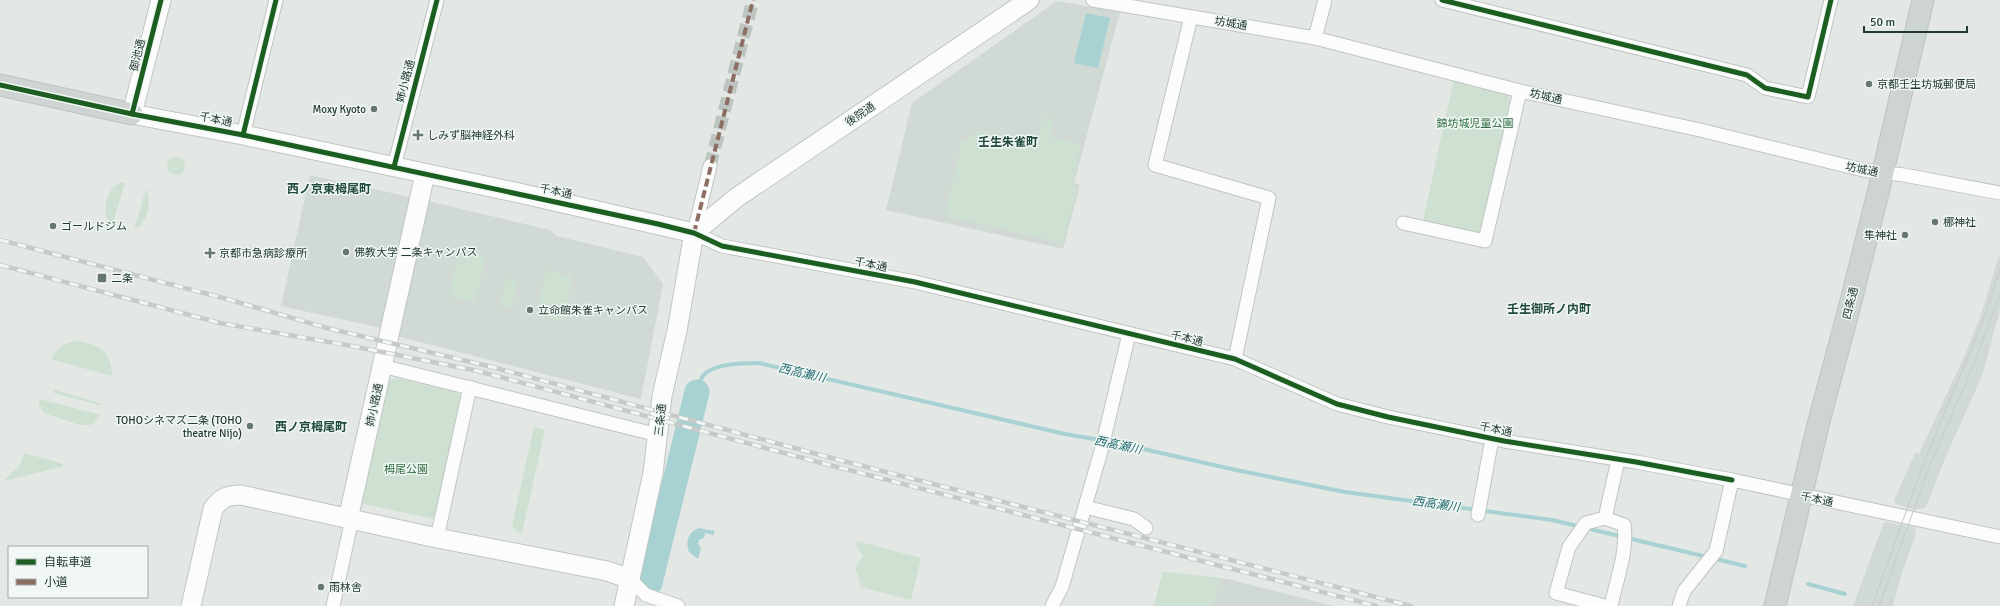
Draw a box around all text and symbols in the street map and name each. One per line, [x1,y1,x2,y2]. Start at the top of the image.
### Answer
scale bar [1864,8,1967,34]
street label: 坊城通 [1214,14,1248,32]
text: 50 m [1870,15,1895,30]
street label: 御池通 [127,38,148,74]
street label: 姉小路通 [394,58,417,104]
place label: 京都壬生坊城郵便局 [1877,78,1976,91]
marker: 京都壬生坊城郵便局 [1864,79,1874,89]
street label: 坊城通 [1528,86,1563,107]
street label: 後院通 [843,100,878,129]
place label: Moxy Kyoto [312,103,366,116]
marker: Moxy Kyoto [369,104,379,114]
street label: 千本通 [198,110,233,129]
park label: 錦坊城児童公園 [1437,117,1514,130]
marker: しみず脳神経外科 [412,129,424,141]
place label: しみず脳神経外科 [427,129,515,142]
district label: 壬生朱雀町 [978,135,1038,150]
street label: 坊城通 [1844,160,1879,179]
district label: 西ノ京東栂尾町 [287,182,371,197]
street label: 千本通 [538,182,573,201]
place label: 梛神社 [1943,216,1976,229]
marker: 梛神社 [1930,217,1940,227]
place label: ゴールドジム [61,220,127,233]
marker: ゴールドジム [48,221,58,231]
place label: 隼神社 [1864,229,1897,242]
marker: 隼神社 [1900,230,1910,240]
place label: 佛教大学 二条キャンパス [354,246,477,259]
marker: 京都市急病診療所 [204,247,216,259]
place label: 京都市急病診療所 [219,247,308,260]
marker: 佛教大学 二条キャンパス [341,247,351,257]
street label: 千本通 [853,255,888,274]
marker: 二条 [96,272,108,284]
place label: 二条 [111,272,133,285]
street label: 四条通 [1840,286,1861,321]
district label: 壬生御所ノ内町 [1507,302,1591,317]
place label: 立命館朱雀キャンパス [538,304,648,317]
marker: 立命館朱雀キャンパス [525,305,535,315]
street label: 千本通 [1169,328,1204,349]
water label: 西高瀬川 [777,361,829,387]
street label: 姉小路通 [364,382,385,428]
street label: 三条通 [652,403,669,437]
place label: TOHOシネマズ二条 (TOHO theatre Nijo) [116,414,242,440]
district label: 西ノ京栂尾町 [275,420,347,435]
street label: 千本通 [1478,420,1513,439]
marker: TOHOシネマズ二条 (TOHO theatre Nijo) [245,421,255,431]
water label: 西高瀬川 [1093,433,1145,458]
park label: 栂尾公園 [384,463,428,476]
street label: 千本通 [1799,490,1834,509]
water label: 西高瀬川 [1411,494,1463,516]
legend [8,546,148,598]
text: 自転車道 [44,555,92,570]
text: 小道 [44,575,68,590]
place label: 雨林舎 [329,581,362,594]
marker: 雨林舎 [316,582,326,592]

